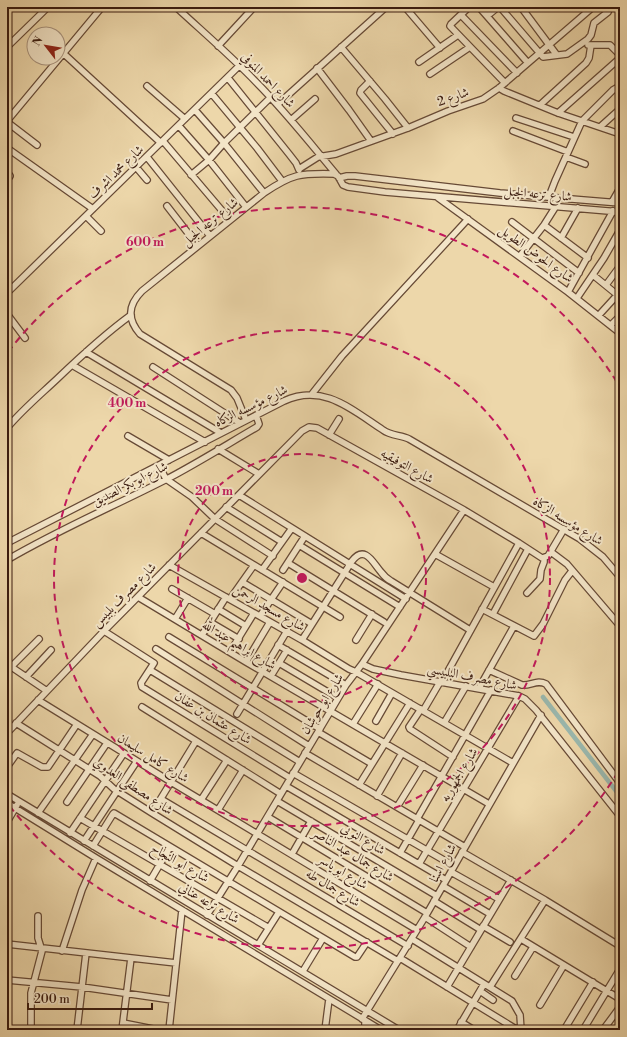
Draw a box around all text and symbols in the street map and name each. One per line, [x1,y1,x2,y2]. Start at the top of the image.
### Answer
north arrow [26,26,66,66]
text: N [30,34,47,49]
street label: شارع احمد المنوفي [236,49,298,113]
street label: شارع 2 [435,84,472,113]
street label: شارع محمد اشرف [85,142,149,205]
street label: شارع ترعه الجبل [503,183,573,208]
street label: شارع ترعه الجبل [178,194,244,252]
street label: شارع الحوض الطويل [494,222,576,289]
text: 600 m [126,235,164,250]
street label: شارع مؤسسه الزكاه [212,381,292,433]
text: 400 m [108,396,146,411]
street label: شارع التوفيقيه [376,445,436,490]
street label: شارع ابو بكر الصديق [90,458,172,513]
text: 200 m [195,484,233,499]
street label: شارع مؤسسه الزكاه [528,493,606,551]
street label: شارع مصرف بلبيس [88,559,162,633]
centre of rings [295,571,309,585]
street label: شارع مسجد الرحمن [229,581,308,638]
street label: شارع ابراهيم عبد الله [197,614,280,678]
street label: شارع مصرف البلبيسي [425,660,518,697]
street label: شارع ابو حوشان [297,671,349,739]
street label: شارع عثمان بن عفان [170,688,254,751]
street label: شارع كامل سليمان [113,730,192,789]
street label: شارع الجمهوريه [437,745,484,806]
street label: شارع مصطفي العدوي [87,754,176,823]
street label: شارع النوبي [336,820,388,861]
street label: شارع جمال عبد الناصر [306,823,396,888]
street label: شارع ابو النجاح [147,840,212,889]
street label: شارع اسنا [426,841,463,887]
street label: شارع ابو ياسر [312,850,371,896]
street label: شارع جمال طه [301,866,363,913]
street label: شارع ترعه عناني [174,879,242,930]
scale bar [28,985,152,1011]
text: 200 m [34,992,70,1007]

